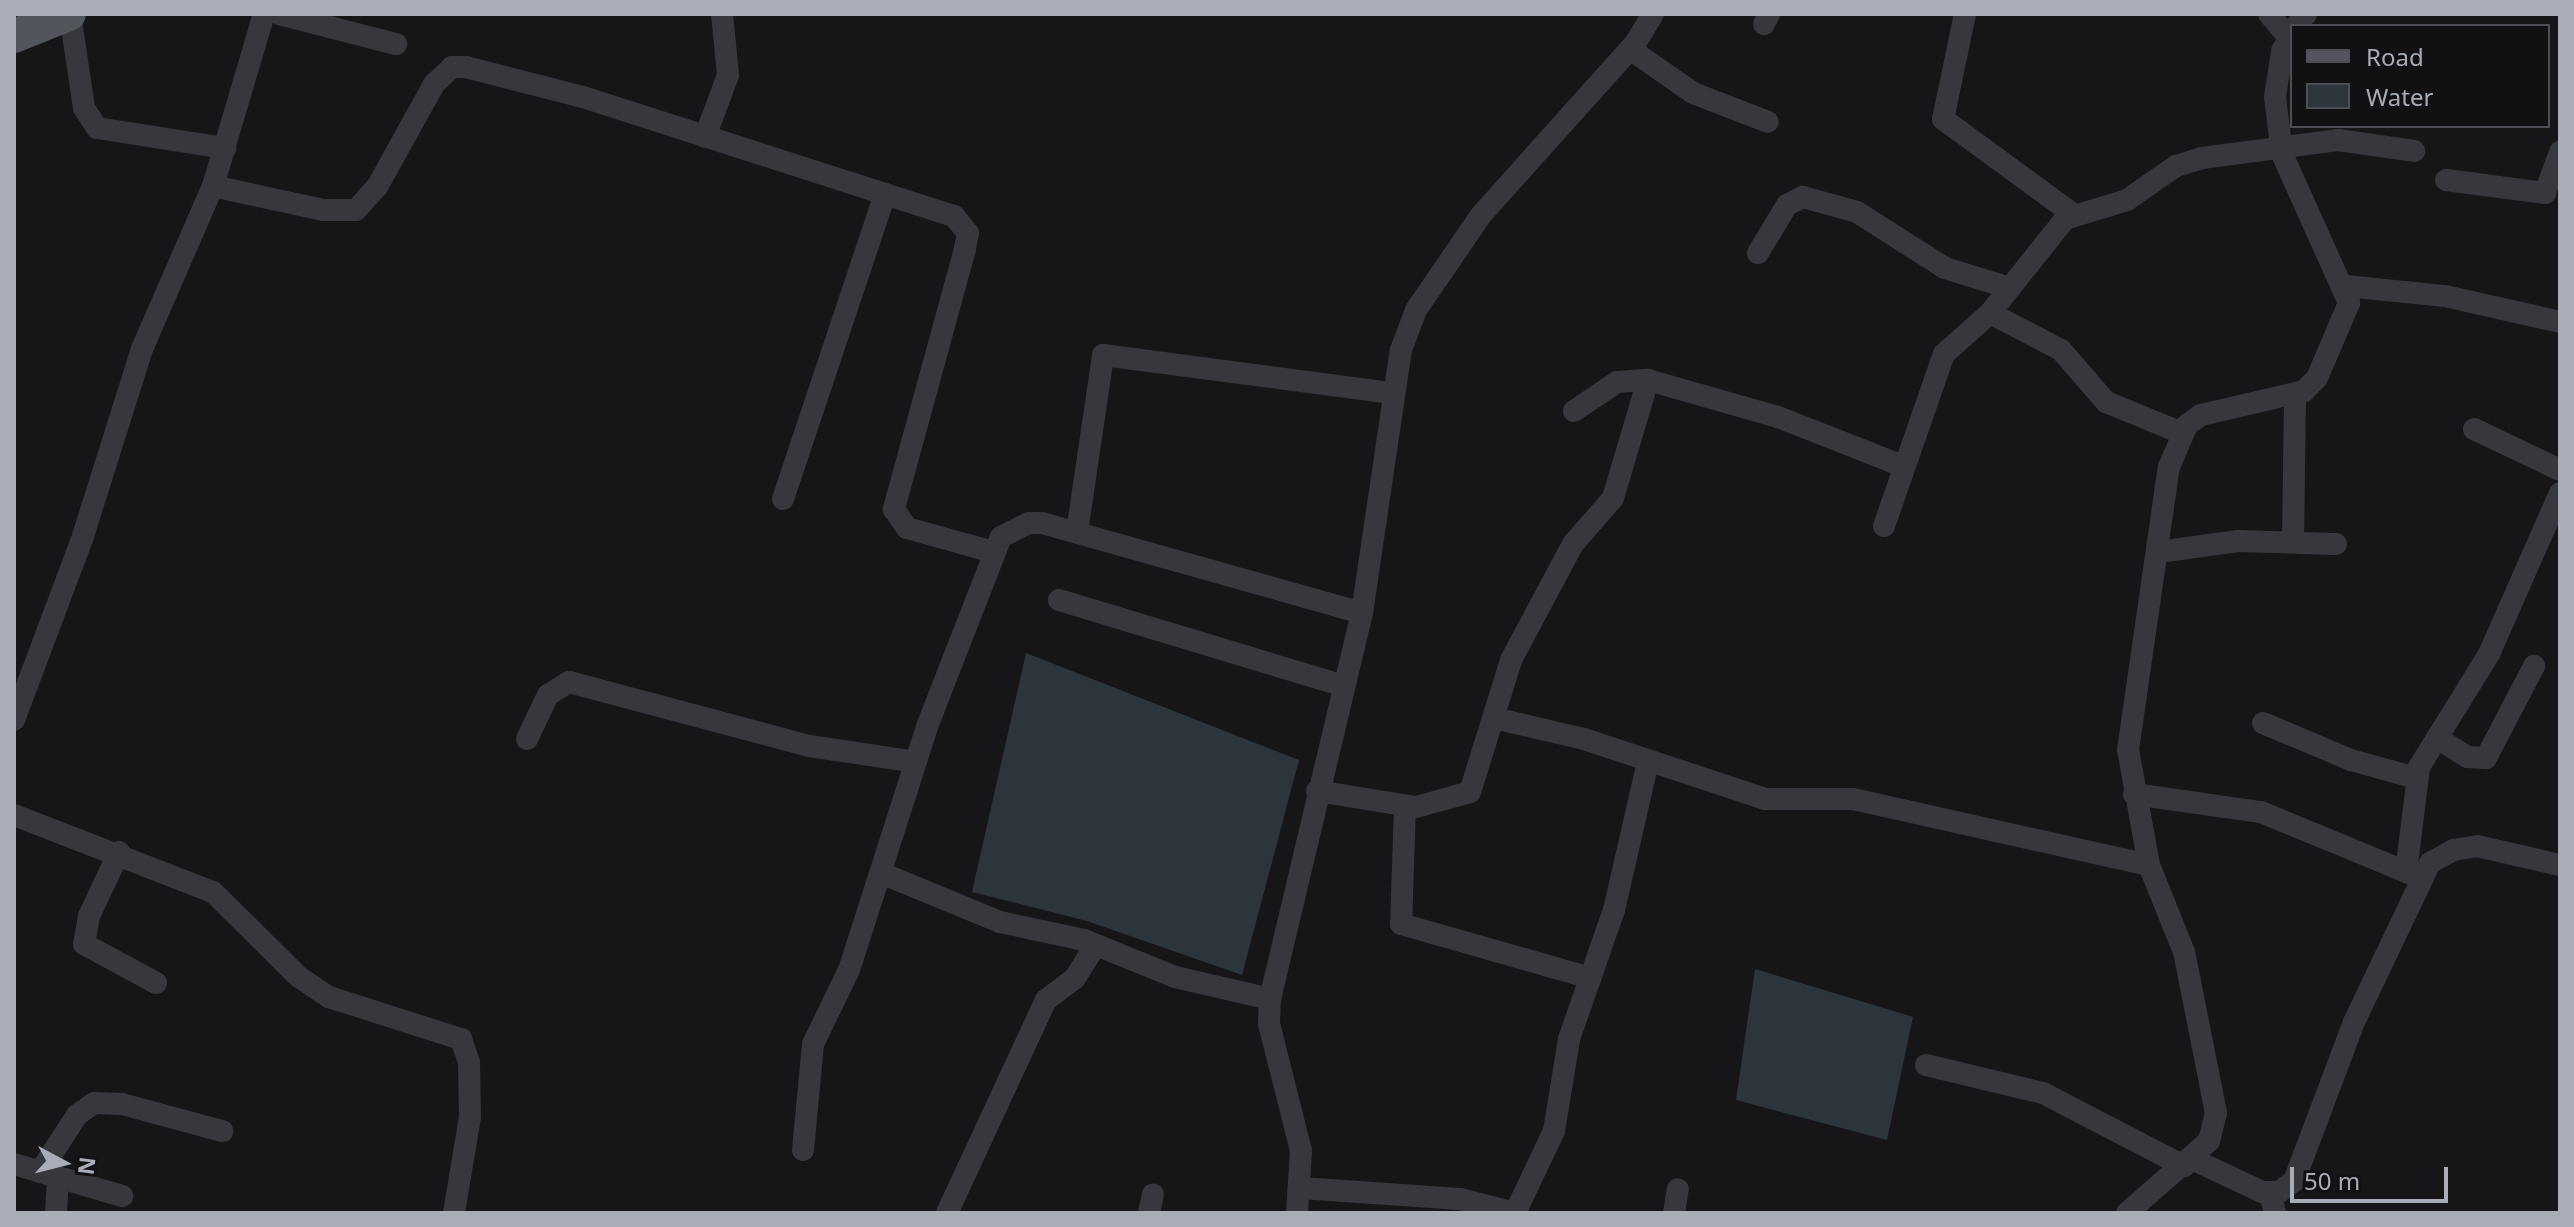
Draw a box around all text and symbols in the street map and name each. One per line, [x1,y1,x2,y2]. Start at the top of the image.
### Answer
legend [2290,24,2550,128]
text: Road [2366,40,2424,73]
text: Water [2366,80,2433,113]
north arrow [24,1123,104,1203]
scale bar [2294,1151,2452,1201]
text: N [72,1155,104,1177]
text: 50 m [2304,1164,2360,1197]

